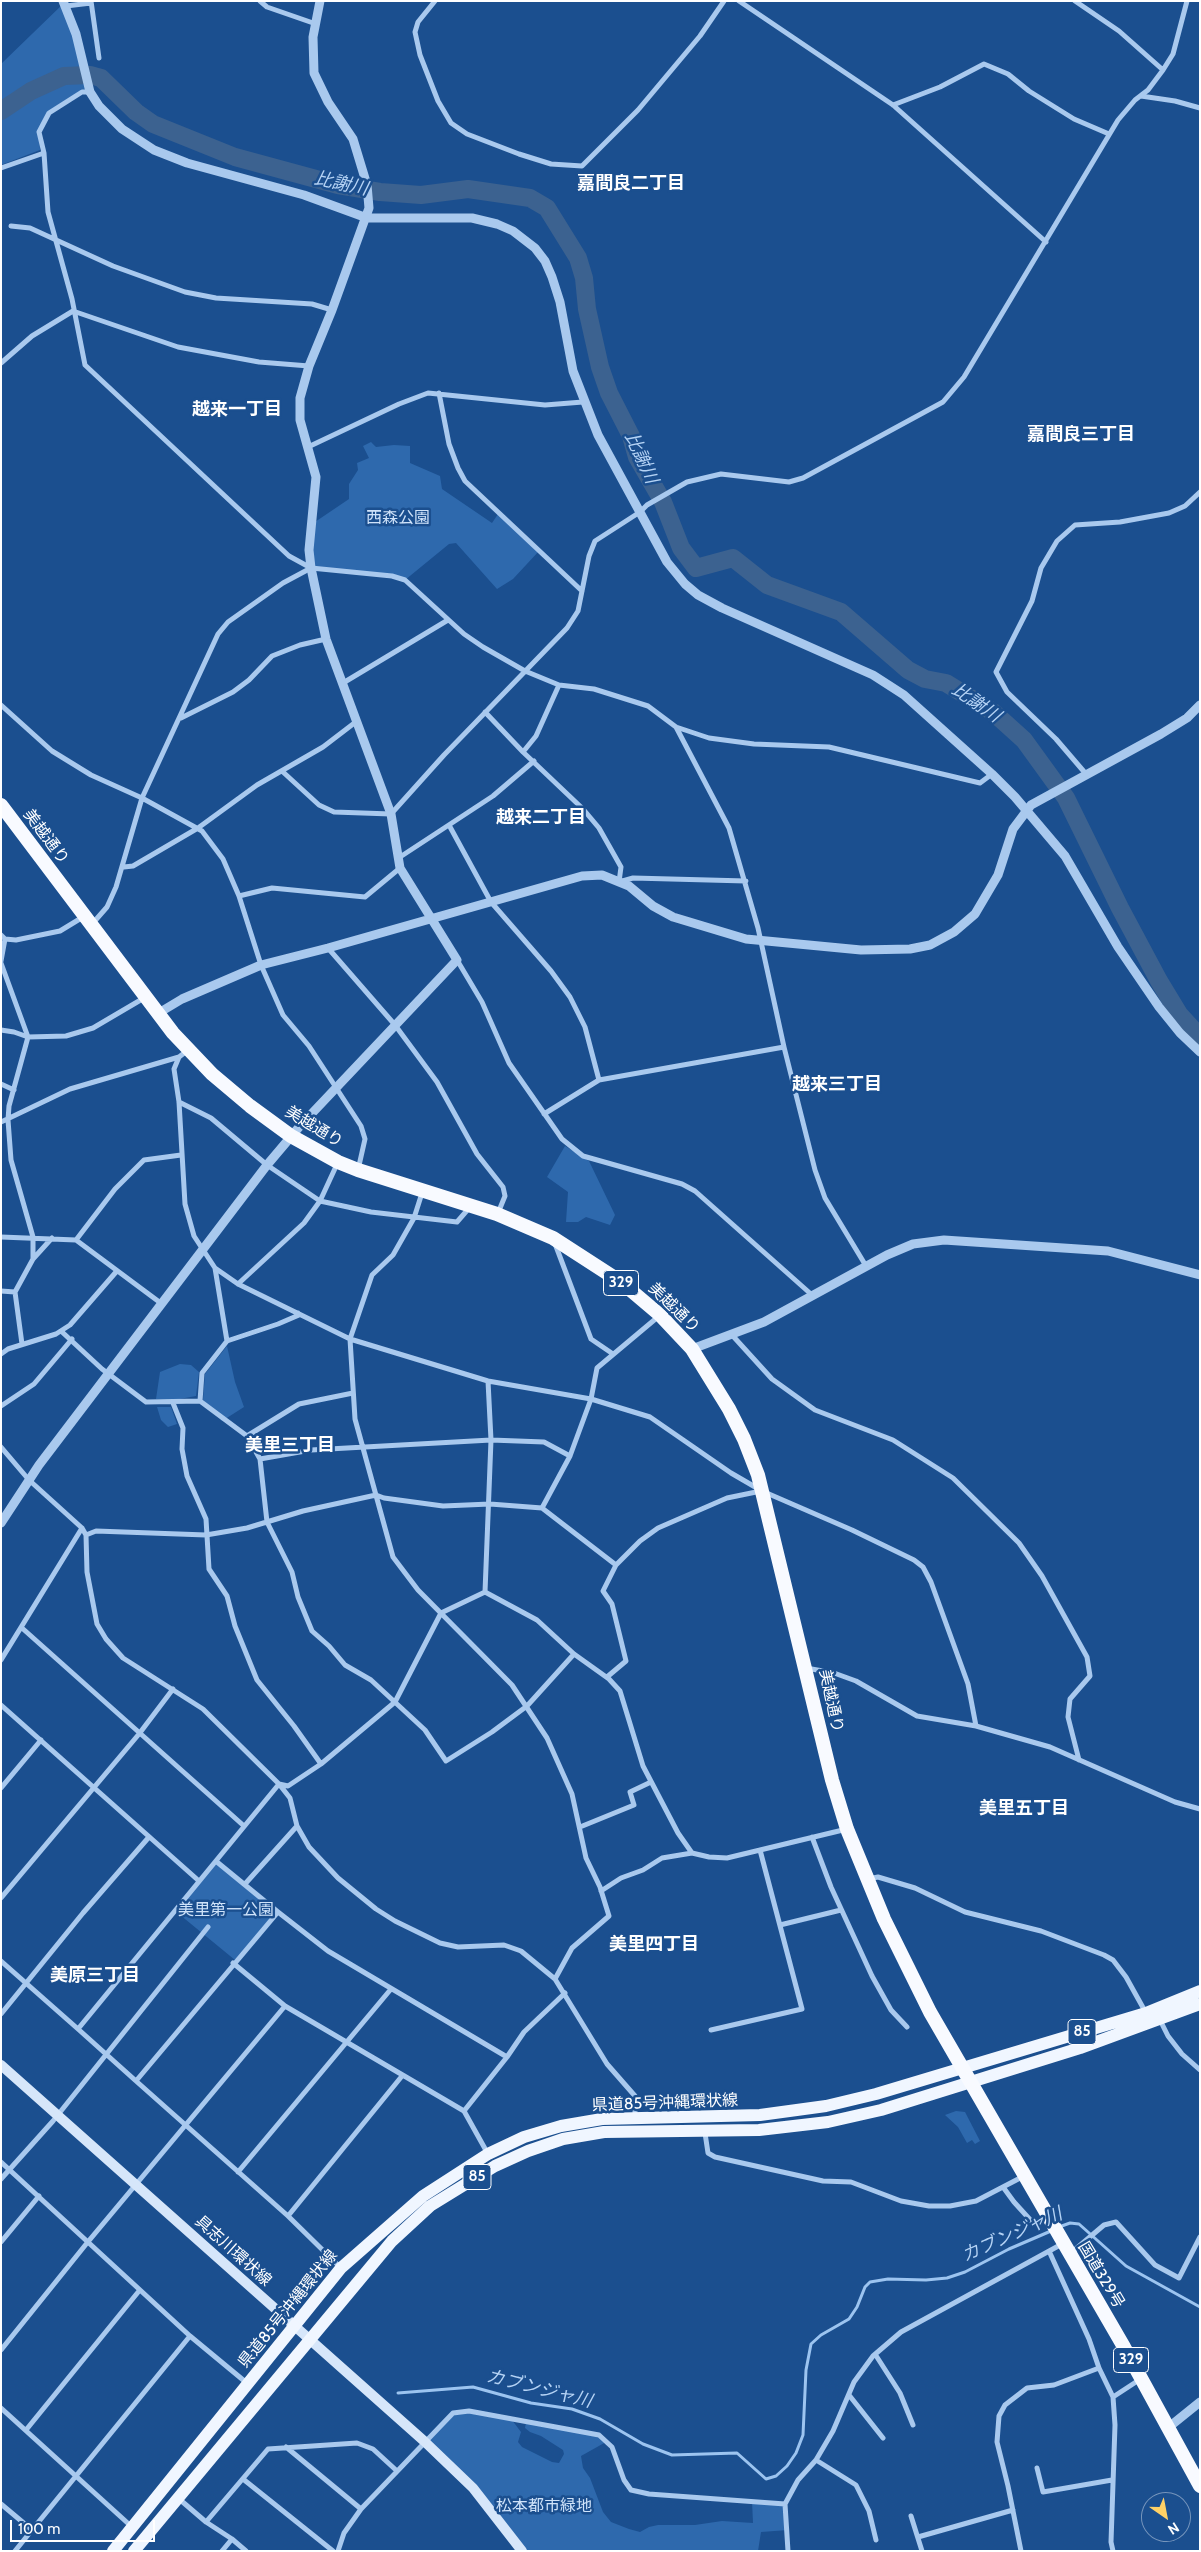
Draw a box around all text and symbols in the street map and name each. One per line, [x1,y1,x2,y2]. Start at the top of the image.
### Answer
water label: 比謝川 [312,168,370,200]
district label: 嘉間良二丁目 [577,173,685,195]
district label: 越来一丁目 [192,399,282,421]
district label: 嘉間良三丁目 [1027,424,1135,446]
water label: 比謝川 [620,429,662,487]
park label: 西森公園 [366,508,430,528]
water label: 比謝川 [948,679,1004,727]
street label: 美越通り [19,806,73,868]
district label: 越来二丁目 [496,807,586,829]
district label: 越来三丁目 [792,1074,882,1096]
street label: 美越通り [282,1102,346,1152]
road number: 329 [604,1270,638,1296]
street label: 美越通り [644,1279,704,1337]
district label: 美里三丁目 [245,1435,335,1457]
street label: 美越通り [815,1668,847,1734]
district label: 美里五丁目 [979,1798,1069,1820]
park label: 美里第一公園 [178,1900,274,1920]
district label: 美里四丁目 [609,1934,699,1956]
district label: 美原三丁目 [50,1965,140,1987]
road number: 85 [1068,2020,1096,2044]
street label: 県道85号沖縄環状線 [592,2091,738,2115]
road number: 85 [463,2164,491,2190]
water label: カブンジャ川 [958,2203,1066,2267]
street label: 具志川環状線 [191,2212,275,2290]
street label: 国道329号 [1074,2238,1128,2312]
street label: 県道85号沖縄環状線 [234,2246,342,2372]
road number: 329 [1114,2348,1148,2372]
water label: カブンジャ川 [484,2365,594,2413]
north arrow [1141,2492,1191,2542]
park label: 松本都市緑地 [496,2496,592,2516]
scale bar [12,2510,158,2542]
text: N [1165,2518,1183,2539]
text: 100 m [18,2520,60,2538]

